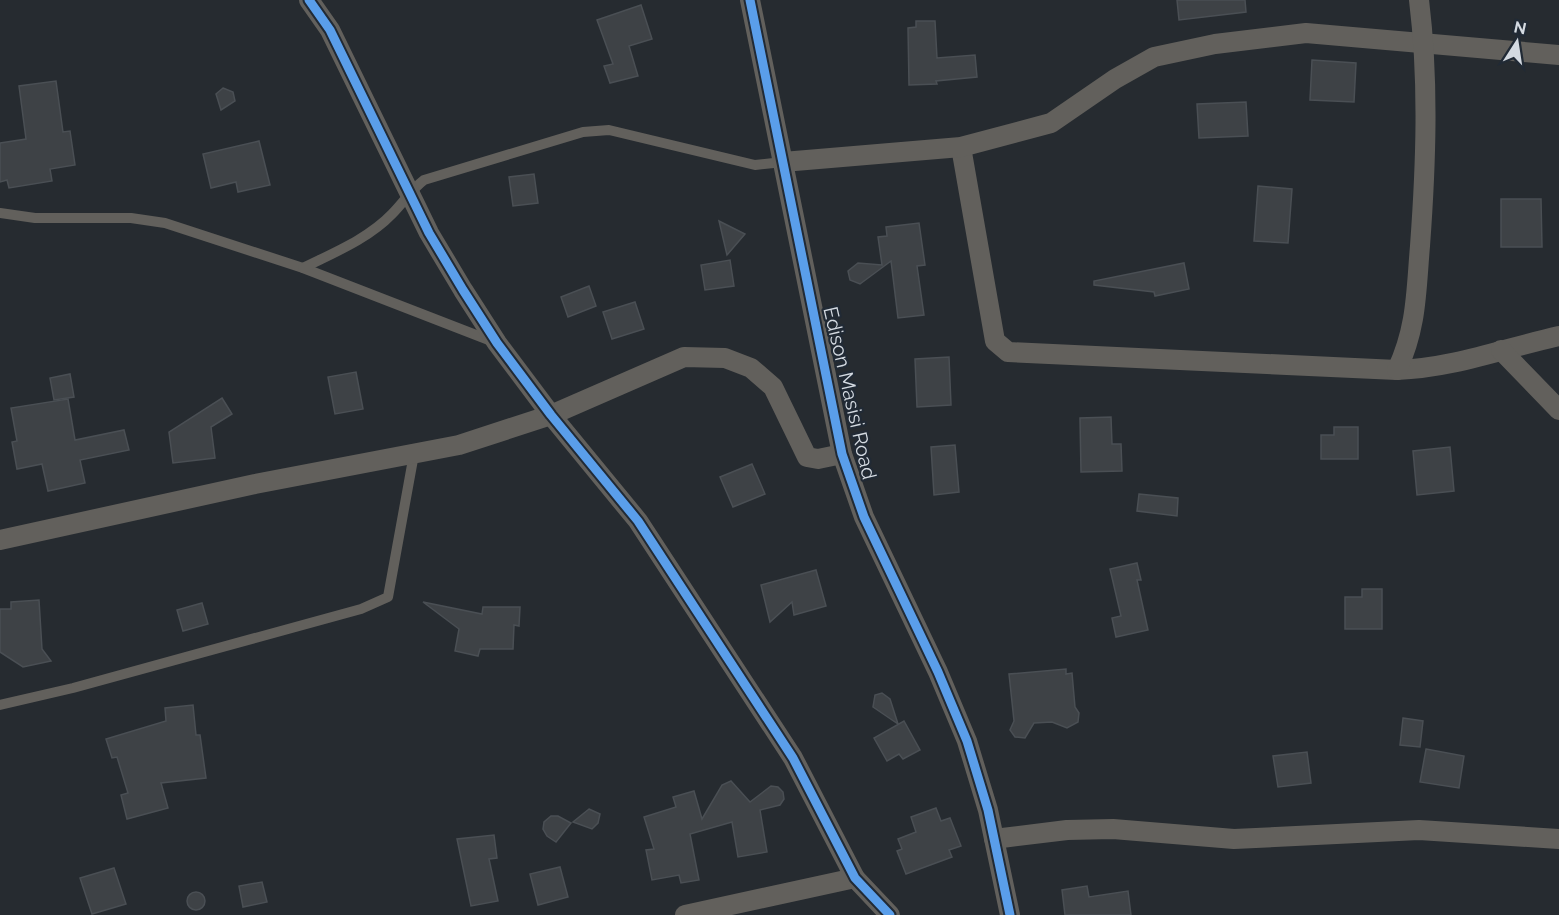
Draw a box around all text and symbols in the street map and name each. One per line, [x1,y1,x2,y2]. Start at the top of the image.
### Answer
north arrow [1487,12,1547,72]
text: N [1512,17,1528,38]
street label: Edison Masisi Road [818,304,882,482]

